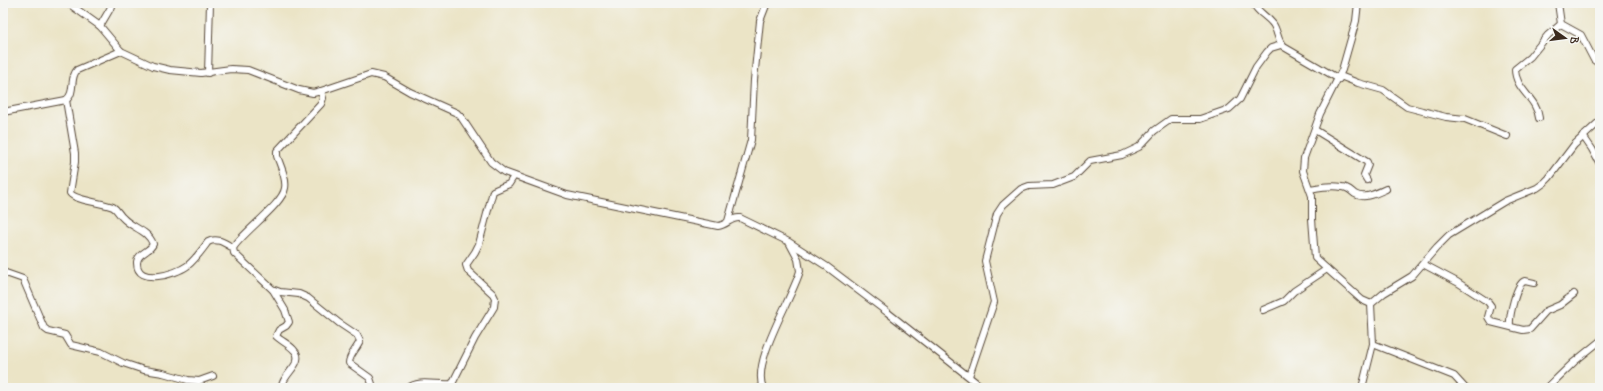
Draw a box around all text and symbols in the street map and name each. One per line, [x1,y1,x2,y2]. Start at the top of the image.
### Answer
north arrow [1545,18,1585,58]
text: B [1565,34,1583,46]

